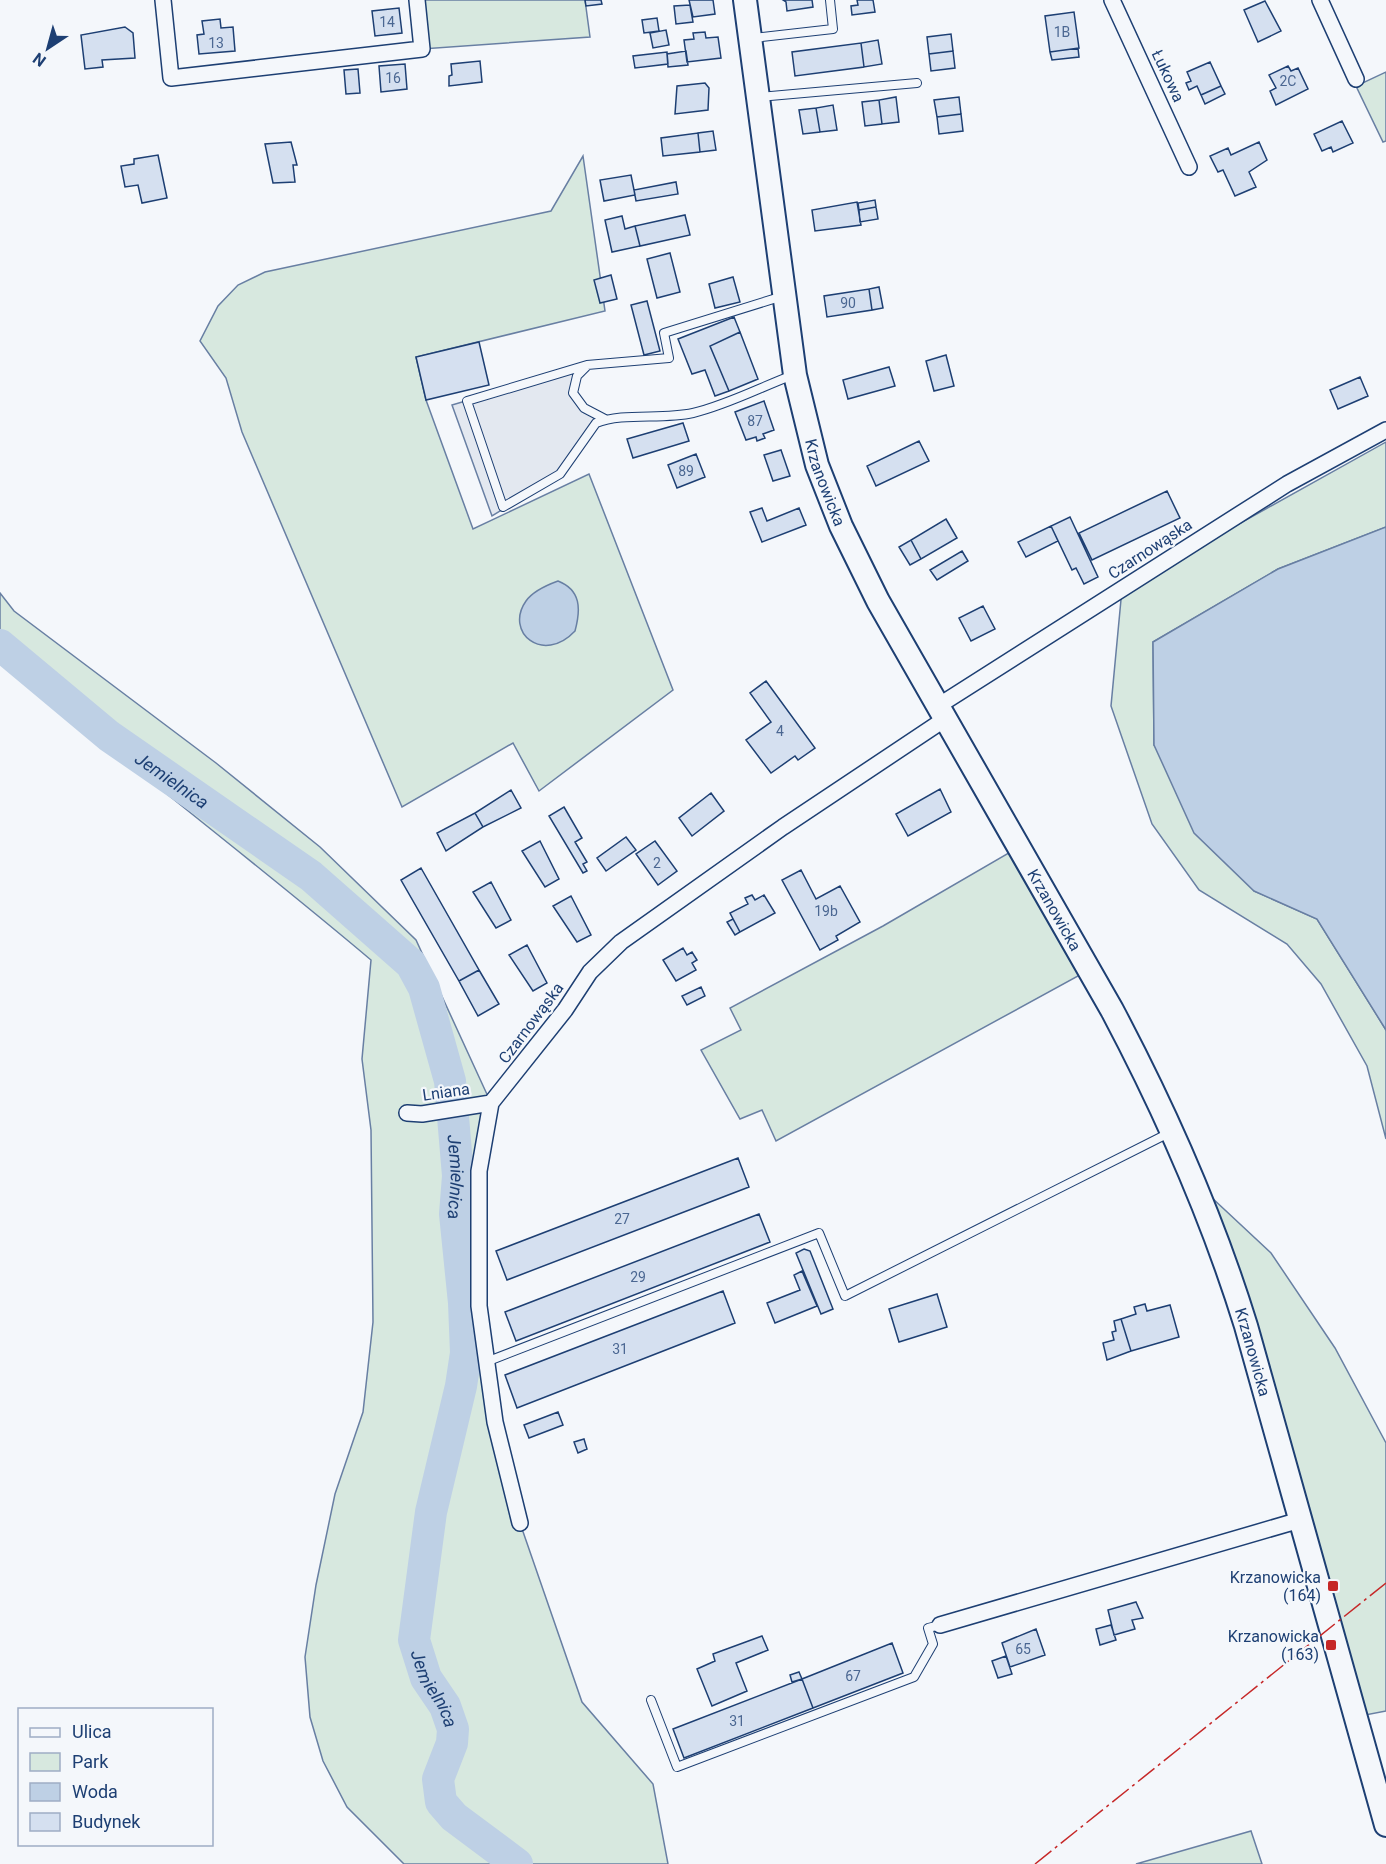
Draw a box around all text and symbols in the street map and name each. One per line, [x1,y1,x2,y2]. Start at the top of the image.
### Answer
house number: 14 [379,14,395,30]
north arrow [18,18,78,78]
house number: 1B [1054,24,1070,40]
house number: 13 [208,35,224,51]
street label: Łukowa [1148,47,1188,105]
text: N [29,49,50,71]
house number: 16 [385,70,401,86]
house number: 2C [1280,73,1296,89]
house number: 90 [840,295,856,311]
house number: 87 [747,413,763,429]
street label: Krzanowicka [801,437,850,529]
house number: 89 [678,463,694,479]
street label: Czarnowąska [1104,515,1196,583]
house number: 4 [776,723,784,739]
water label: Jemielnica [132,747,213,813]
house number: 2 [653,855,661,871]
street label: Krzanowicka [1024,866,1086,954]
house number: 19b [814,903,838,919]
street label: Czarnowąska [494,979,568,1067]
street label: Lniana [421,1079,471,1105]
water label: Jemielnica [444,1134,469,1220]
house number: 27 [614,1211,630,1227]
house number: 29 [630,1269,646,1285]
street label: Krzanowicka [1231,1305,1275,1398]
house number: 31 [612,1341,628,1357]
place label: Krzanowicka (164) [1230,1568,1321,1605]
marker: Krzanowicka (164) [1326,1579,1340,1593]
place label: Krzanowicka (163) [1228,1627,1319,1664]
marker: Krzanowicka (163) [1324,1638,1338,1652]
house number: 65 [1015,1641,1031,1657]
water label: Jemielnica [407,1647,462,1730]
house number: 67 [845,1668,861,1684]
legend [18,1708,213,1846]
house number: 31 [729,1713,745,1729]
text: Ulica [72,1721,112,1742]
text: Park [72,1751,109,1772]
text: Woda [72,1781,118,1802]
text: Budynek [72,1811,141,1832]

